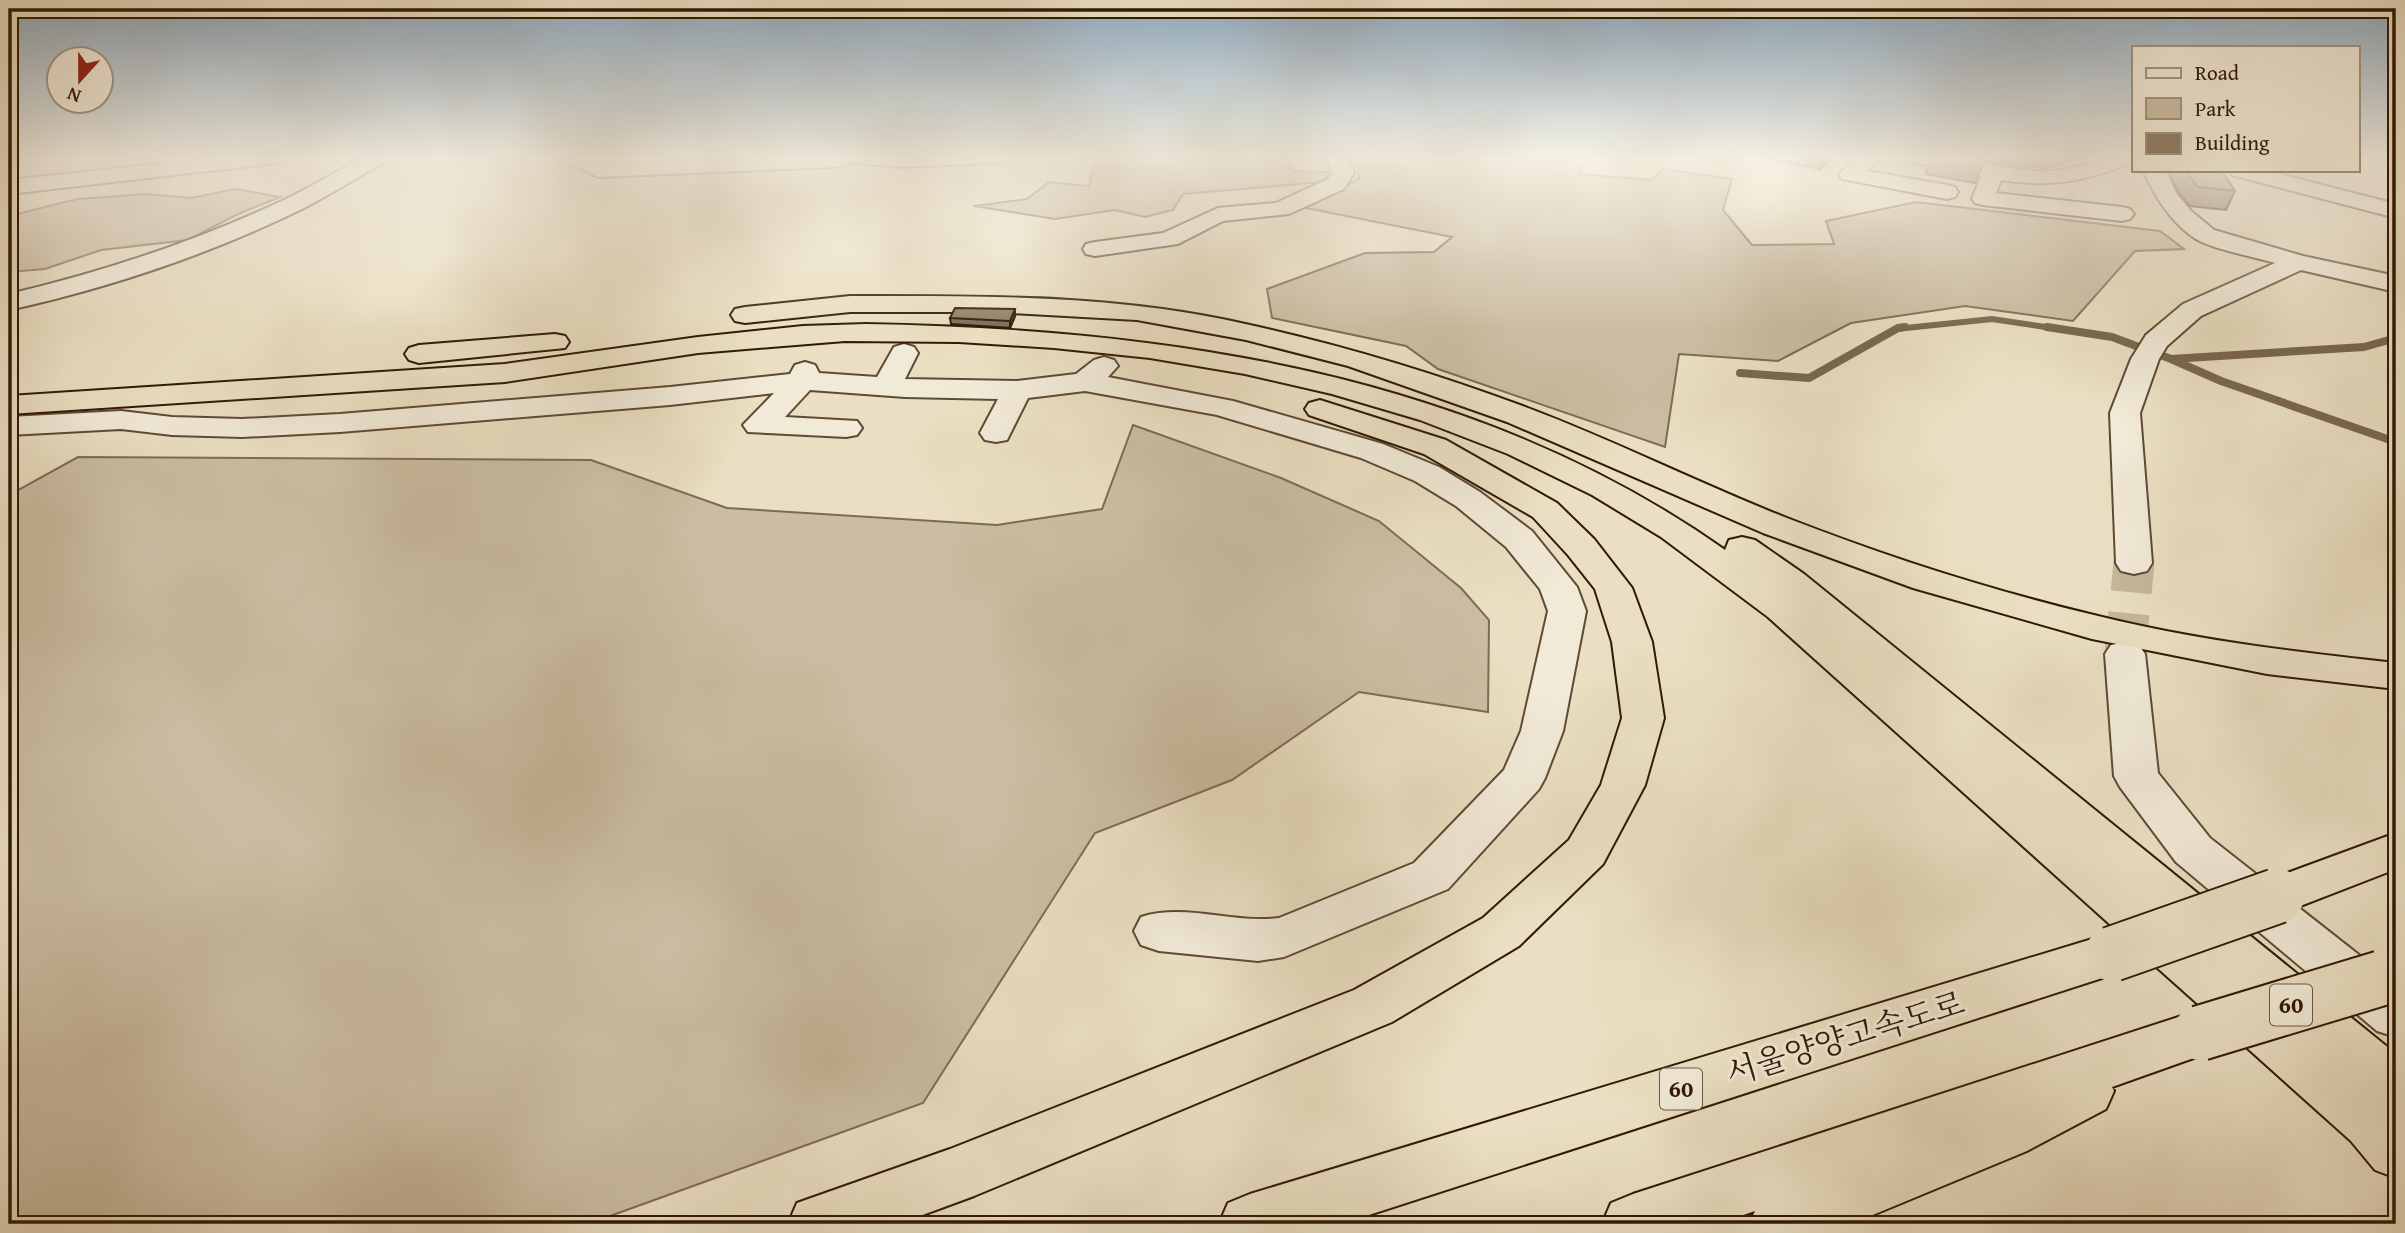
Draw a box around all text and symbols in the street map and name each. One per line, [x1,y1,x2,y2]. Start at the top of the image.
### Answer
north arrow [46,46,116,116]
legend [2132,46,2360,172]
text: Road [2195,57,2240,88]
text: N [63,80,85,111]
text: Park [2195,93,2236,124]
text: Building [2195,127,2270,158]
street label: 서울양양고속도로 [1720,979,1970,1096]
road number: 60 [2270,985,2312,1026]
road number: 60 [1660,1069,1702,1110]

